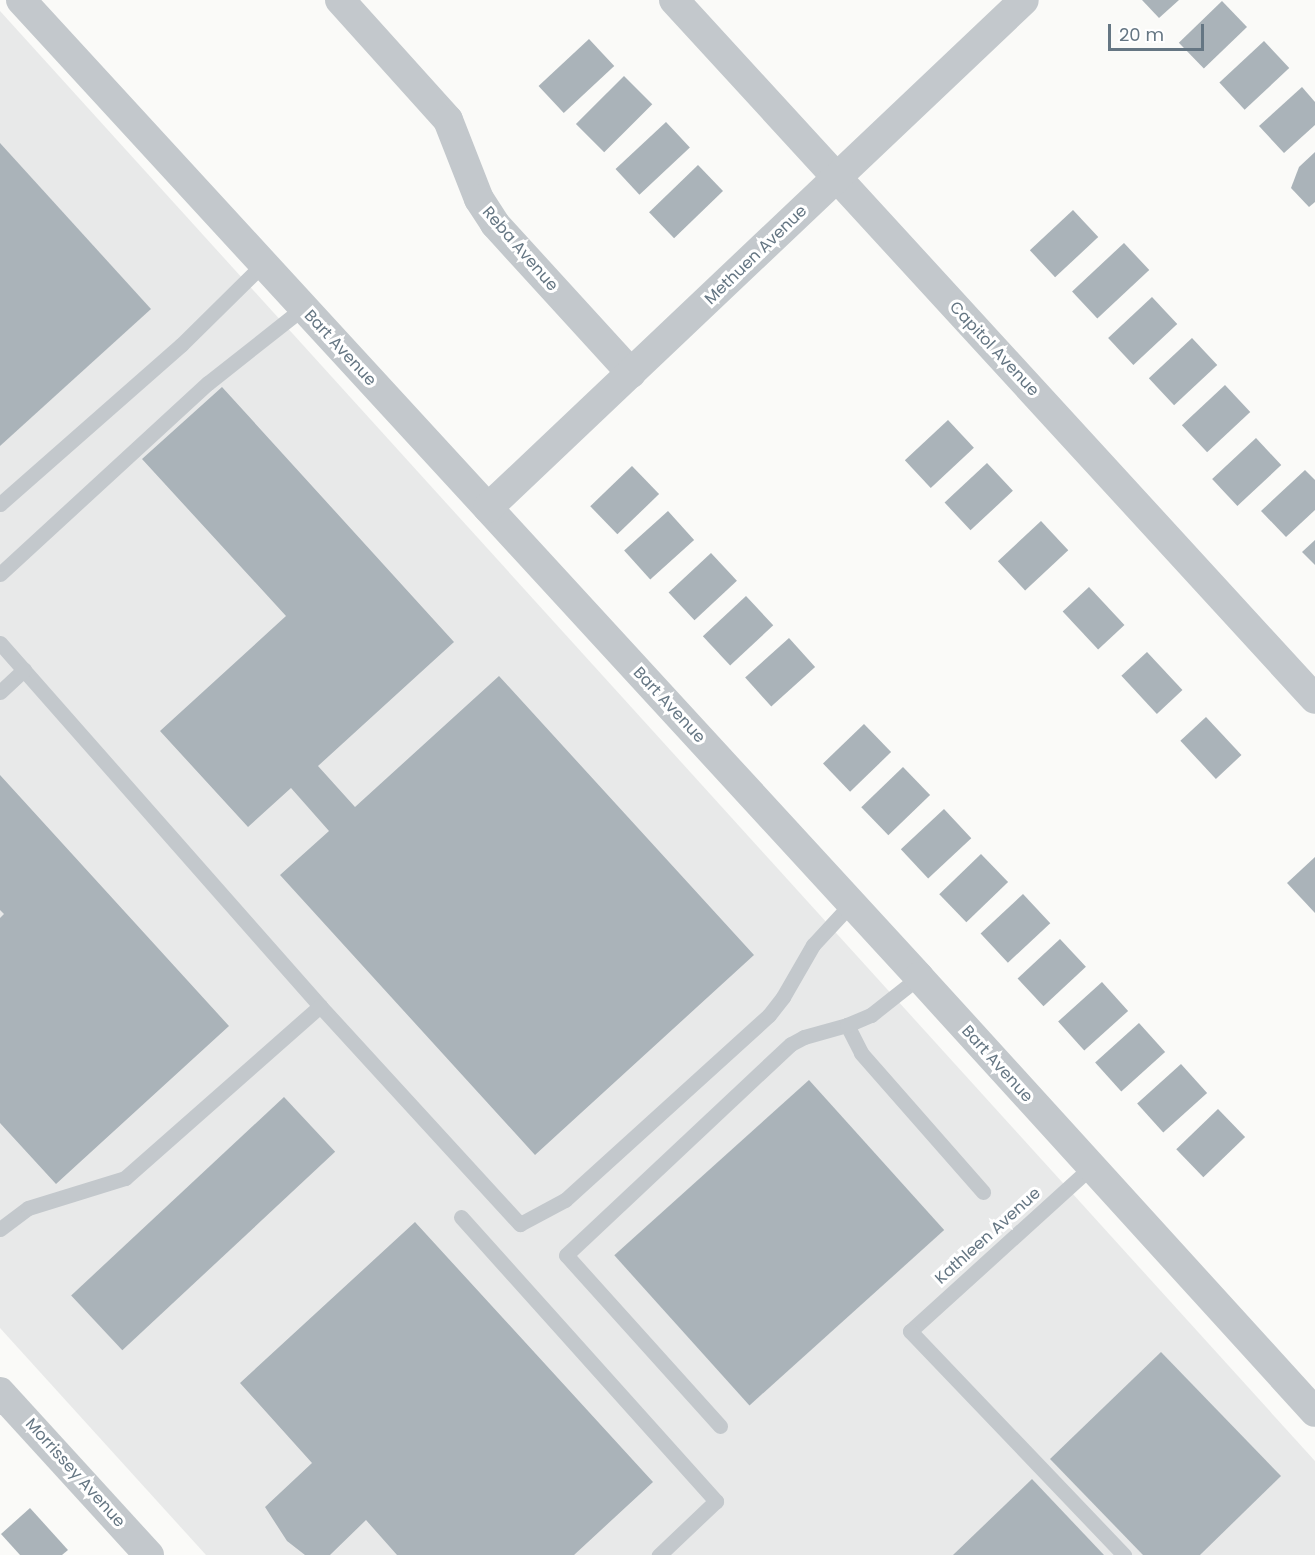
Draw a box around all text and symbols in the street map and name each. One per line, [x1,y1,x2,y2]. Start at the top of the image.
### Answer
scale bar [1111,12,1207,50]
text: 20 m [1119,22,1164,47]
street label: Methuen Avenue [701,201,811,309]
street label: Reba Avenue [478,203,562,295]
street label: Capitol Avenue [945,298,1043,400]
street label: Bart Avenue [300,306,380,390]
street label: Bart Avenue [629,663,709,747]
street label: Bart Avenue [957,1022,1037,1106]
street label: Kathleen Avenue [931,1184,1045,1288]
street label: Morrissey Avenue [21,1415,129,1531]

